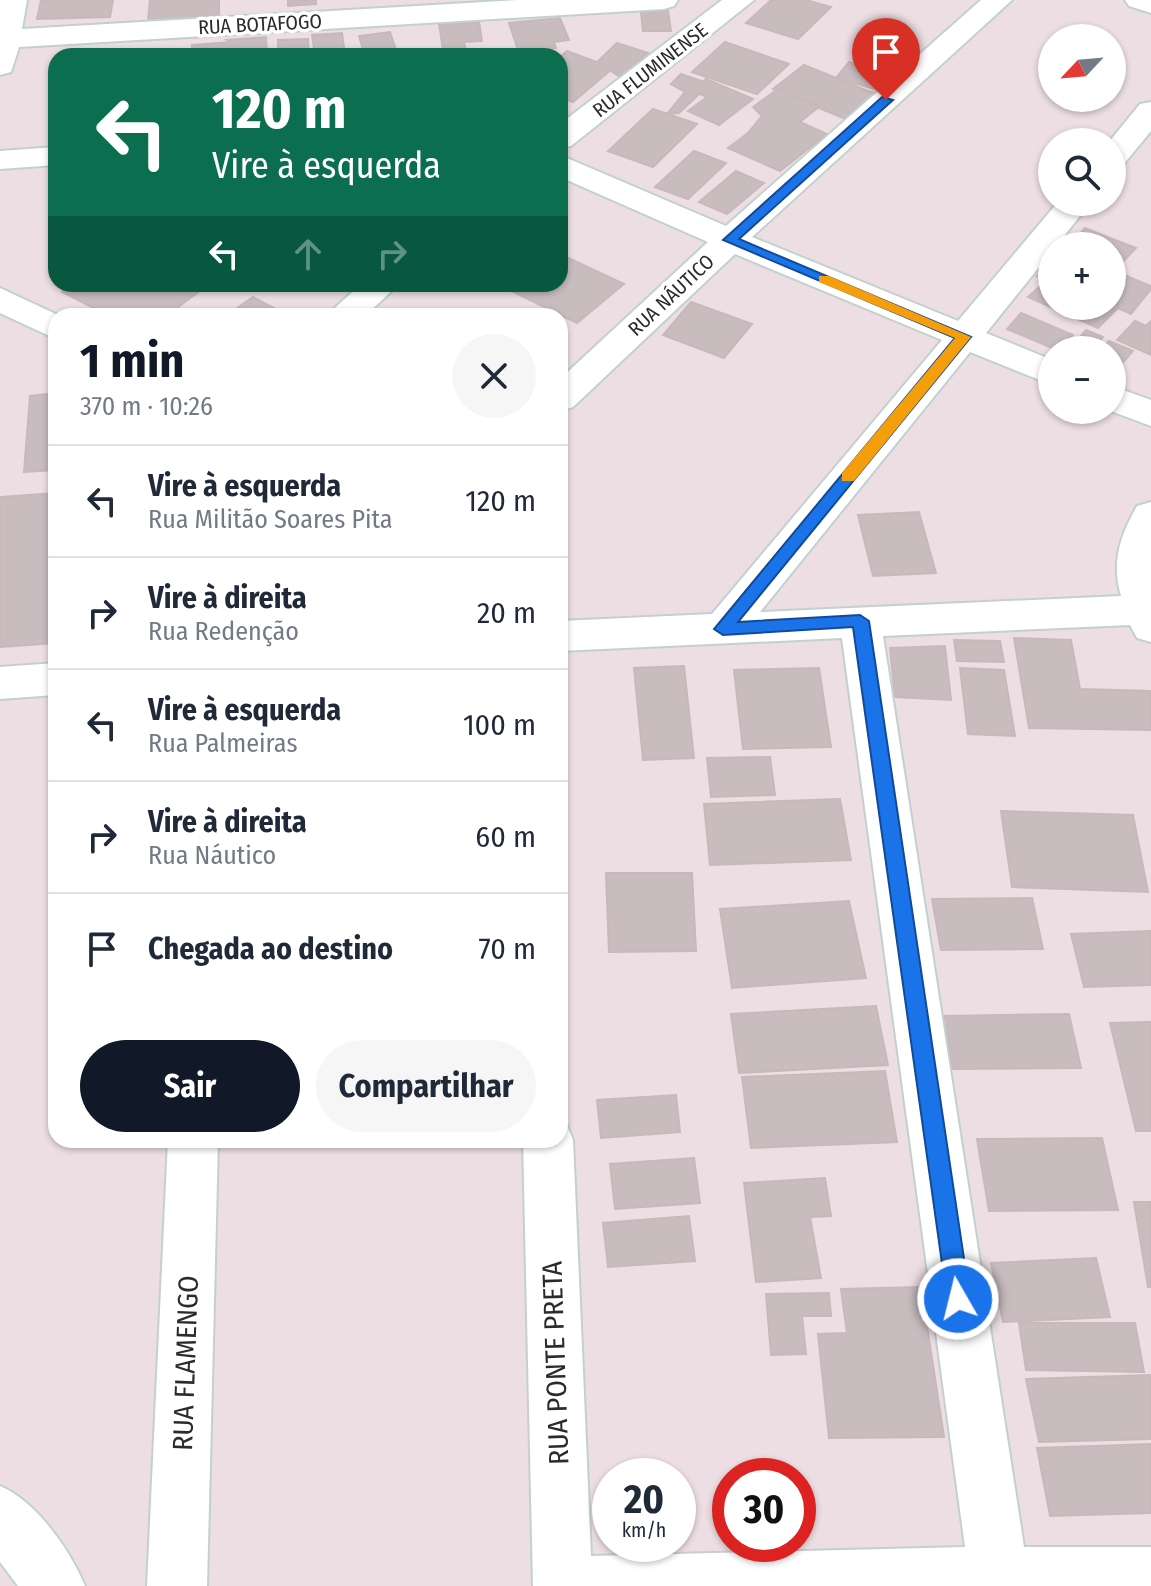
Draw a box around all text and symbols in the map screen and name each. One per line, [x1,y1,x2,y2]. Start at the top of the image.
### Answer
street label: RUA BOTAFOGO [197,9,323,39]
street label: RUA FLUMINENSE [588,18,712,122]
pin [852,18,920,100]
north arrow [1038,24,1126,112]
map controls [1038,24,1126,424]
icon: arrive [864,30,908,74]
text: 120 m [212,76,347,143]
icon: left [80,80,184,184]
button: search [1038,128,1126,216]
text: Vire à esquerda [212,144,441,188]
icon: left [202,232,246,276]
icon: ahead [286,232,330,276]
icon: right [370,232,414,276]
button: + [1038,232,1126,320]
street label: RUA NÁUTICO [623,249,719,341]
text: 1 min [80,332,185,390]
button: close [452,334,536,418]
button: − [1038,336,1126,424]
text: 370 m · 10:26 [80,391,213,422]
text: Vire à esquerda [148,468,341,504]
icon: left [80,479,124,523]
text: 120 m [465,483,536,519]
text: Rua Militão Soares Pita [148,504,393,535]
text: Vire à direita [148,580,307,616]
icon: right [80,591,124,635]
text: 20 m [477,595,536,631]
text: Rua Redenção [148,616,299,647]
text: Vire à esquerda [148,692,341,728]
icon: left [80,703,124,747]
text: 100 m [463,707,536,743]
text: Rua Palmeiras [148,728,298,759]
text: Vire à direita [148,804,307,840]
icon: right [80,815,124,859]
text: 60 m [475,819,536,855]
text: Rua Náutico [148,840,276,871]
icon: arrive [80,927,124,971]
text: Chegada ao destino [148,931,393,967]
text: 70 m [478,931,536,967]
button: Sair [80,1040,300,1132]
button: Compartilhar [316,1040,536,1132]
position arrow [916,1257,1000,1341]
street label: RUA PONTE PRETA [535,1260,576,1465]
street label: RUA FLAMENGO [166,1275,205,1451]
speed limit sign: 30 [712,1458,816,1562]
text: 20 [624,1476,664,1524]
text: km/h [622,1518,666,1542]

